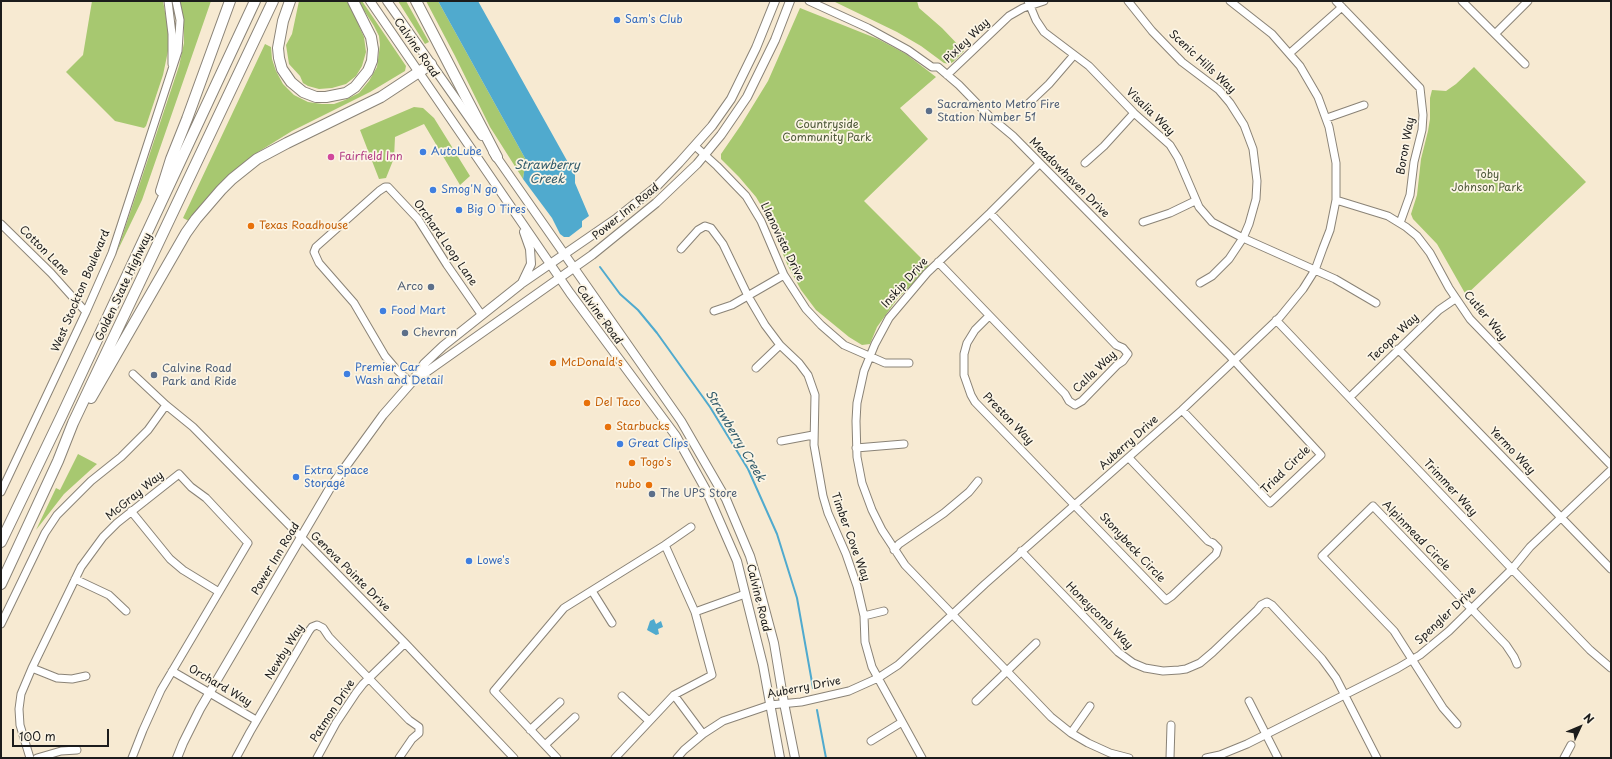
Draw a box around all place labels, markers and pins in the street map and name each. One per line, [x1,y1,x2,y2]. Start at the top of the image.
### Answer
place label: Sam's Club [625,13,683,27]
marker: Sam's Club [612,15,622,25]
place label: Sacramento Metro Fire Station Number 51 [937,98,1060,124]
marker: Sacramento Metro Fire Station Number 51 [924,106,934,116]
place label: AutoLube [431,145,482,159]
marker: AutoLube [418,147,428,157]
place label: Fairfield Inn [339,150,403,164]
marker: Fairfield Inn [326,152,336,162]
place label: Smog'N go [441,183,498,197]
marker: Smog'N go [428,185,438,195]
place label: Big O Tires [467,203,526,217]
marker: Big O Tires [454,205,464,215]
place label: Texas Roadhouse [259,219,348,233]
marker: Texas Roadhouse [246,221,256,231]
place label: Arco [397,280,423,294]
marker: Arco [426,282,436,292]
place label: Food Mart [391,304,446,318]
marker: Food Mart [378,306,388,316]
place label: Chevron [413,326,457,340]
marker: Chevron [400,328,410,338]
place label: McDonald's [561,356,623,370]
marker: McDonald's [548,358,558,368]
place label: Premier Car Wash and Detail [355,361,443,387]
place label: Calvine Road Park and Ride [162,362,237,388]
marker: Premier Car Wash and Detail [342,369,352,379]
marker: Calvine Road Park and Ride [149,370,159,380]
place label: Del Taco [595,396,641,410]
marker: Del Taco [582,398,592,408]
place label: Starbucks [616,420,669,434]
marker: Starbucks [603,422,613,432]
place label: Great Clips [628,437,688,451]
marker: Great Clips [615,439,625,449]
place label: Togo's [640,456,671,470]
marker: Togo's [627,458,637,468]
place label: Extra Space Storage [304,464,369,490]
marker: Extra Space Storage [291,472,301,482]
place label: nubo [615,478,641,492]
marker: nubo [644,480,654,490]
place label: The UPS Store [660,487,737,501]
marker: The UPS Store [647,489,657,499]
place label: Lowe's [477,554,510,568]
marker: Lowe's [464,556,474,566]

